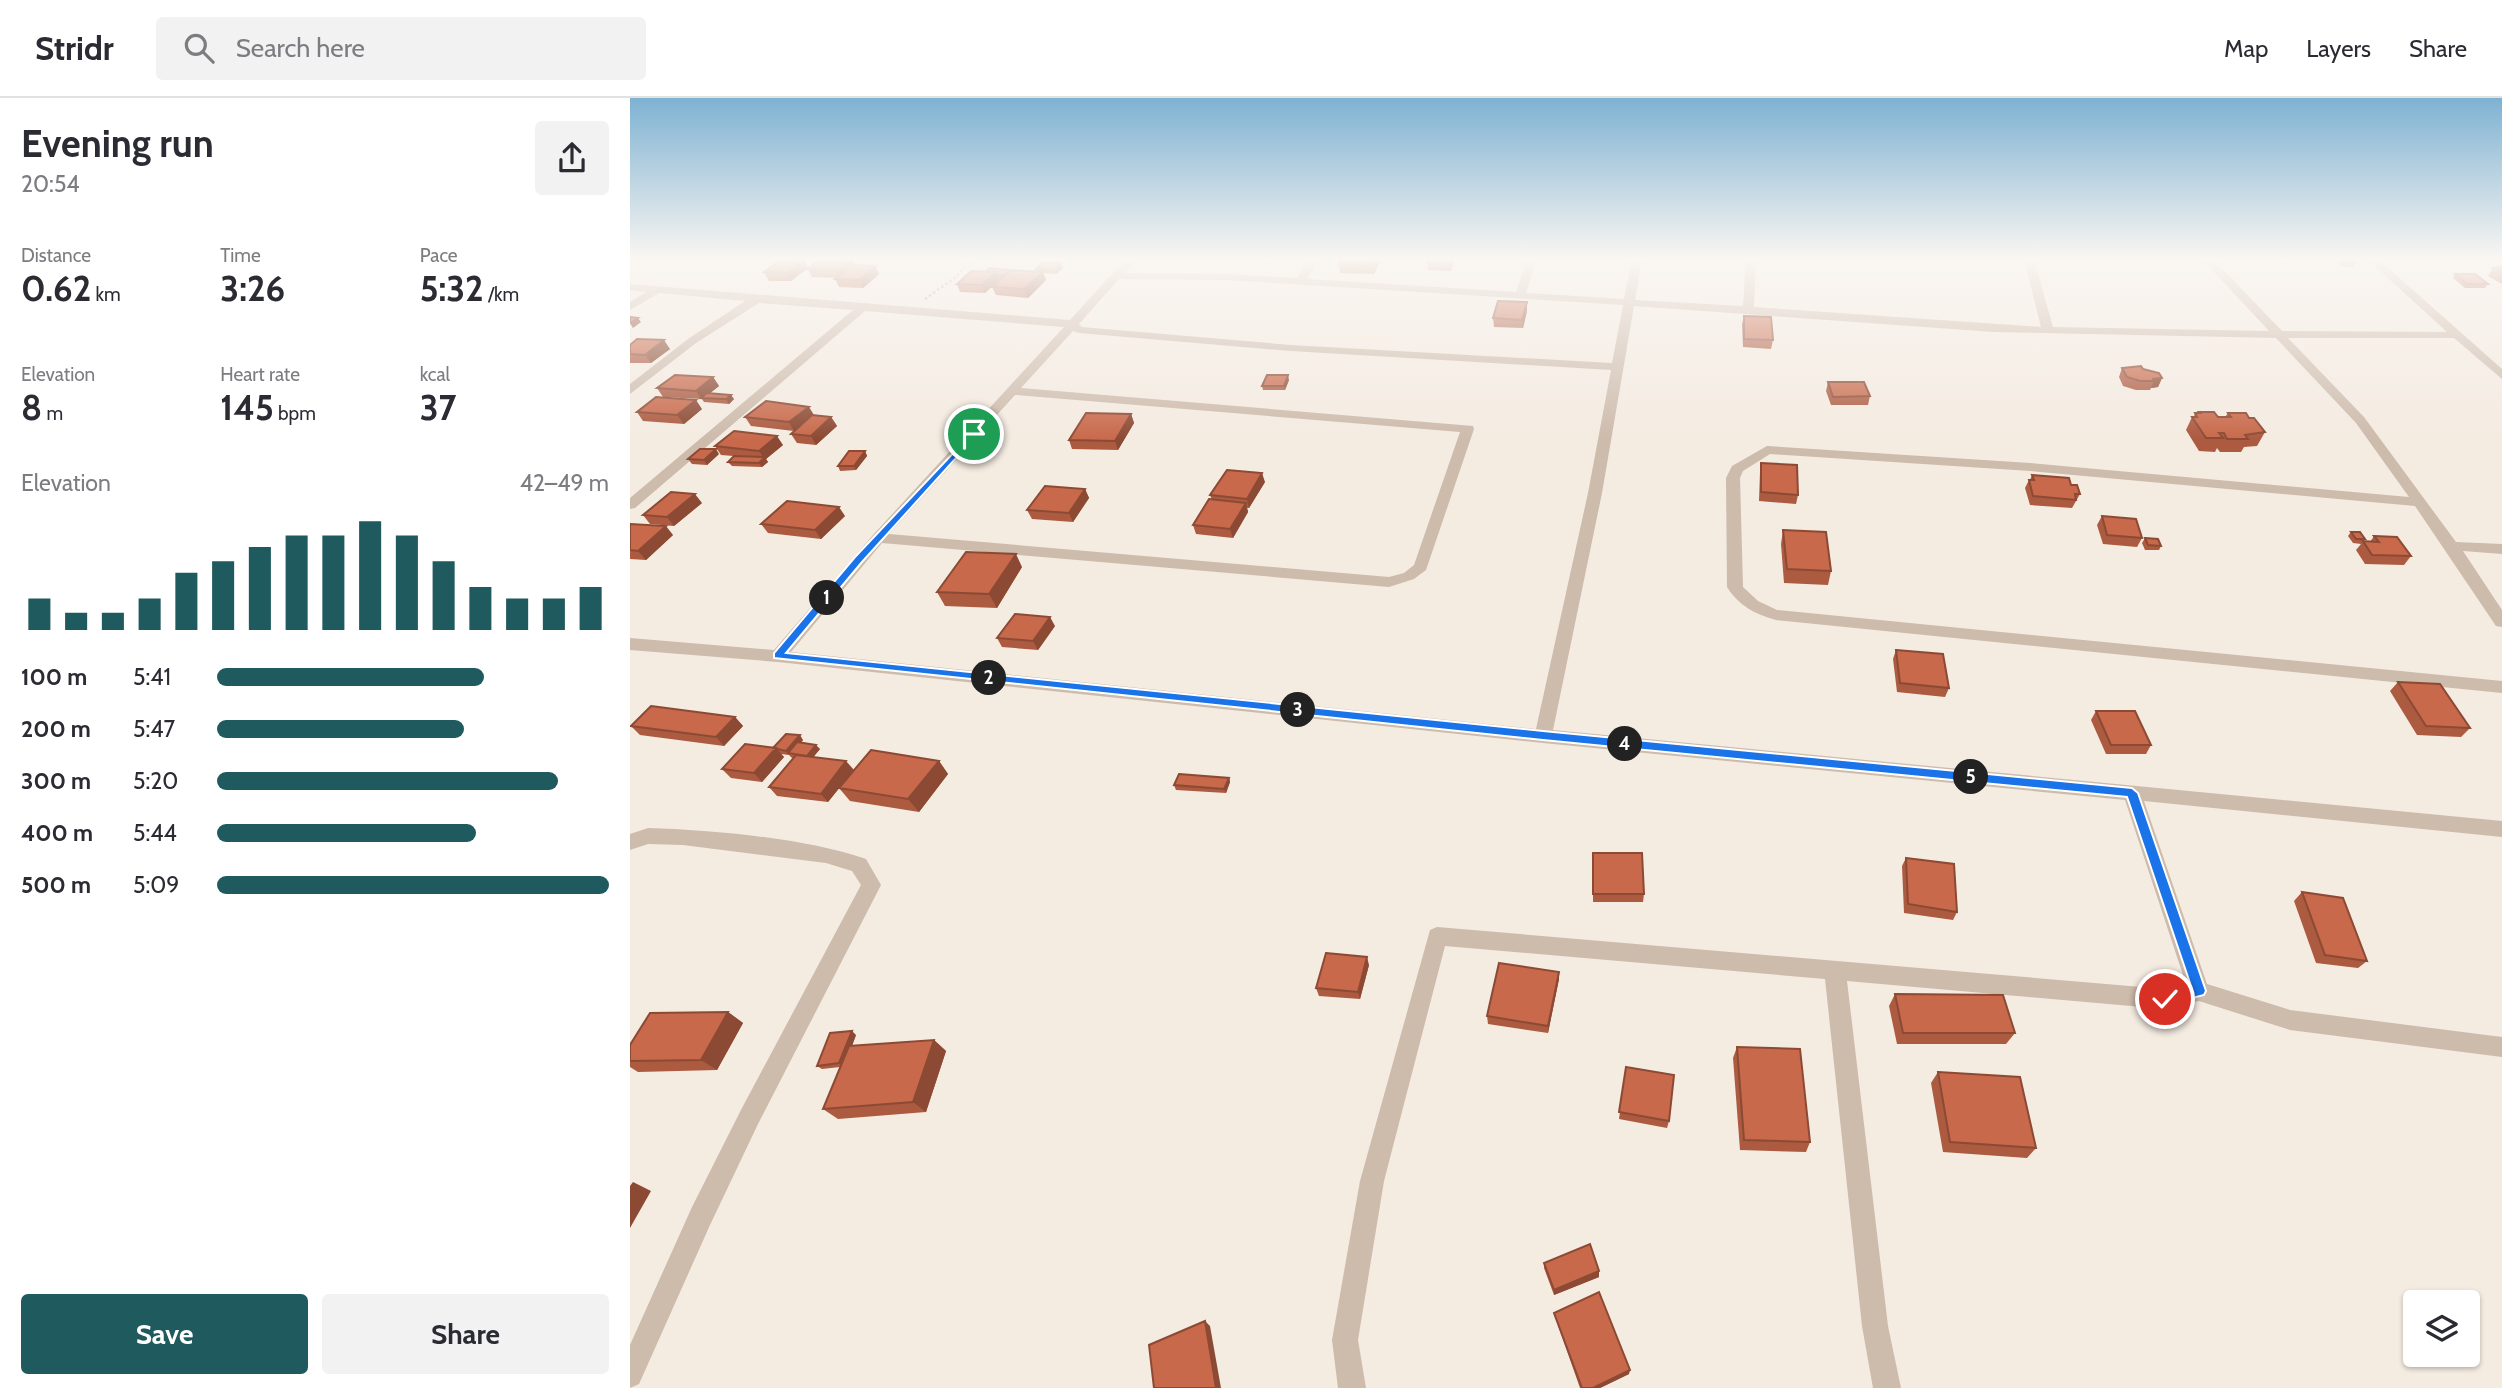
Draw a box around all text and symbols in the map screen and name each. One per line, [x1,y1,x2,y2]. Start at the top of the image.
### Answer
search box [156,17,646,80]
text: Stridr [35,28,114,68]
icon: search [180,29,218,67]
text: Search here [236,32,365,64]
text: Map [2224,34,2268,63]
text: Layers [2306,34,2371,63]
text: Share [2409,34,2467,63]
text: Evening run [21,120,214,167]
button: share [535,121,609,195]
text: 20:54 [21,170,80,198]
text: Distance [21,244,91,267]
text: Time [220,244,261,267]
text: Pace [420,244,458,267]
text: 0.62 [21,267,91,310]
text: 3:26 [220,267,285,310]
text: 5:32 [420,267,484,310]
text: km [91,283,121,306]
text: /km [484,283,519,306]
text: Elevation [21,363,95,386]
text: Heart rate [220,363,300,386]
text: kcal [420,363,450,386]
text: 8 [21,386,42,429]
text: 145 [220,386,274,429]
text: 37 [420,386,456,429]
text: m [42,402,63,425]
text: bpm [274,402,316,425]
pin [944,404,1004,464]
icon: arrive [955,415,993,453]
text: Elevation [21,469,111,497]
text: 42–49 m [520,469,609,497]
pin: 1 [810,580,844,616]
text: 1 [823,586,830,609]
pin: 2 [972,660,1006,696]
text: 100 m [21,663,87,691]
text: 5:41 [133,663,171,691]
text: 2 [983,666,994,689]
pin: 3 [1280,692,1316,728]
text: 3 [1292,698,1303,721]
text: 200 m [21,715,91,743]
text: 5:47 [133,715,175,743]
pin: 4 [1608,726,1642,762]
text: 4 [1619,732,1630,755]
pin: 5 [1954,760,1988,794]
text: 5 [1965,765,1976,788]
text: 300 m [21,767,91,795]
text: 5:20 [133,767,178,795]
text: 400 m [21,819,93,847]
text: 5:44 [133,819,177,847]
text: 500 m [21,871,91,899]
text: 5:09 [133,871,179,899]
pin [2135,969,2195,1029]
icon: check [2146,980,2184,1018]
map controls [2403,1290,2480,1367]
button: layers [2403,1290,2480,1367]
button: Save [21,1294,308,1374]
button: Share [322,1294,609,1374]

